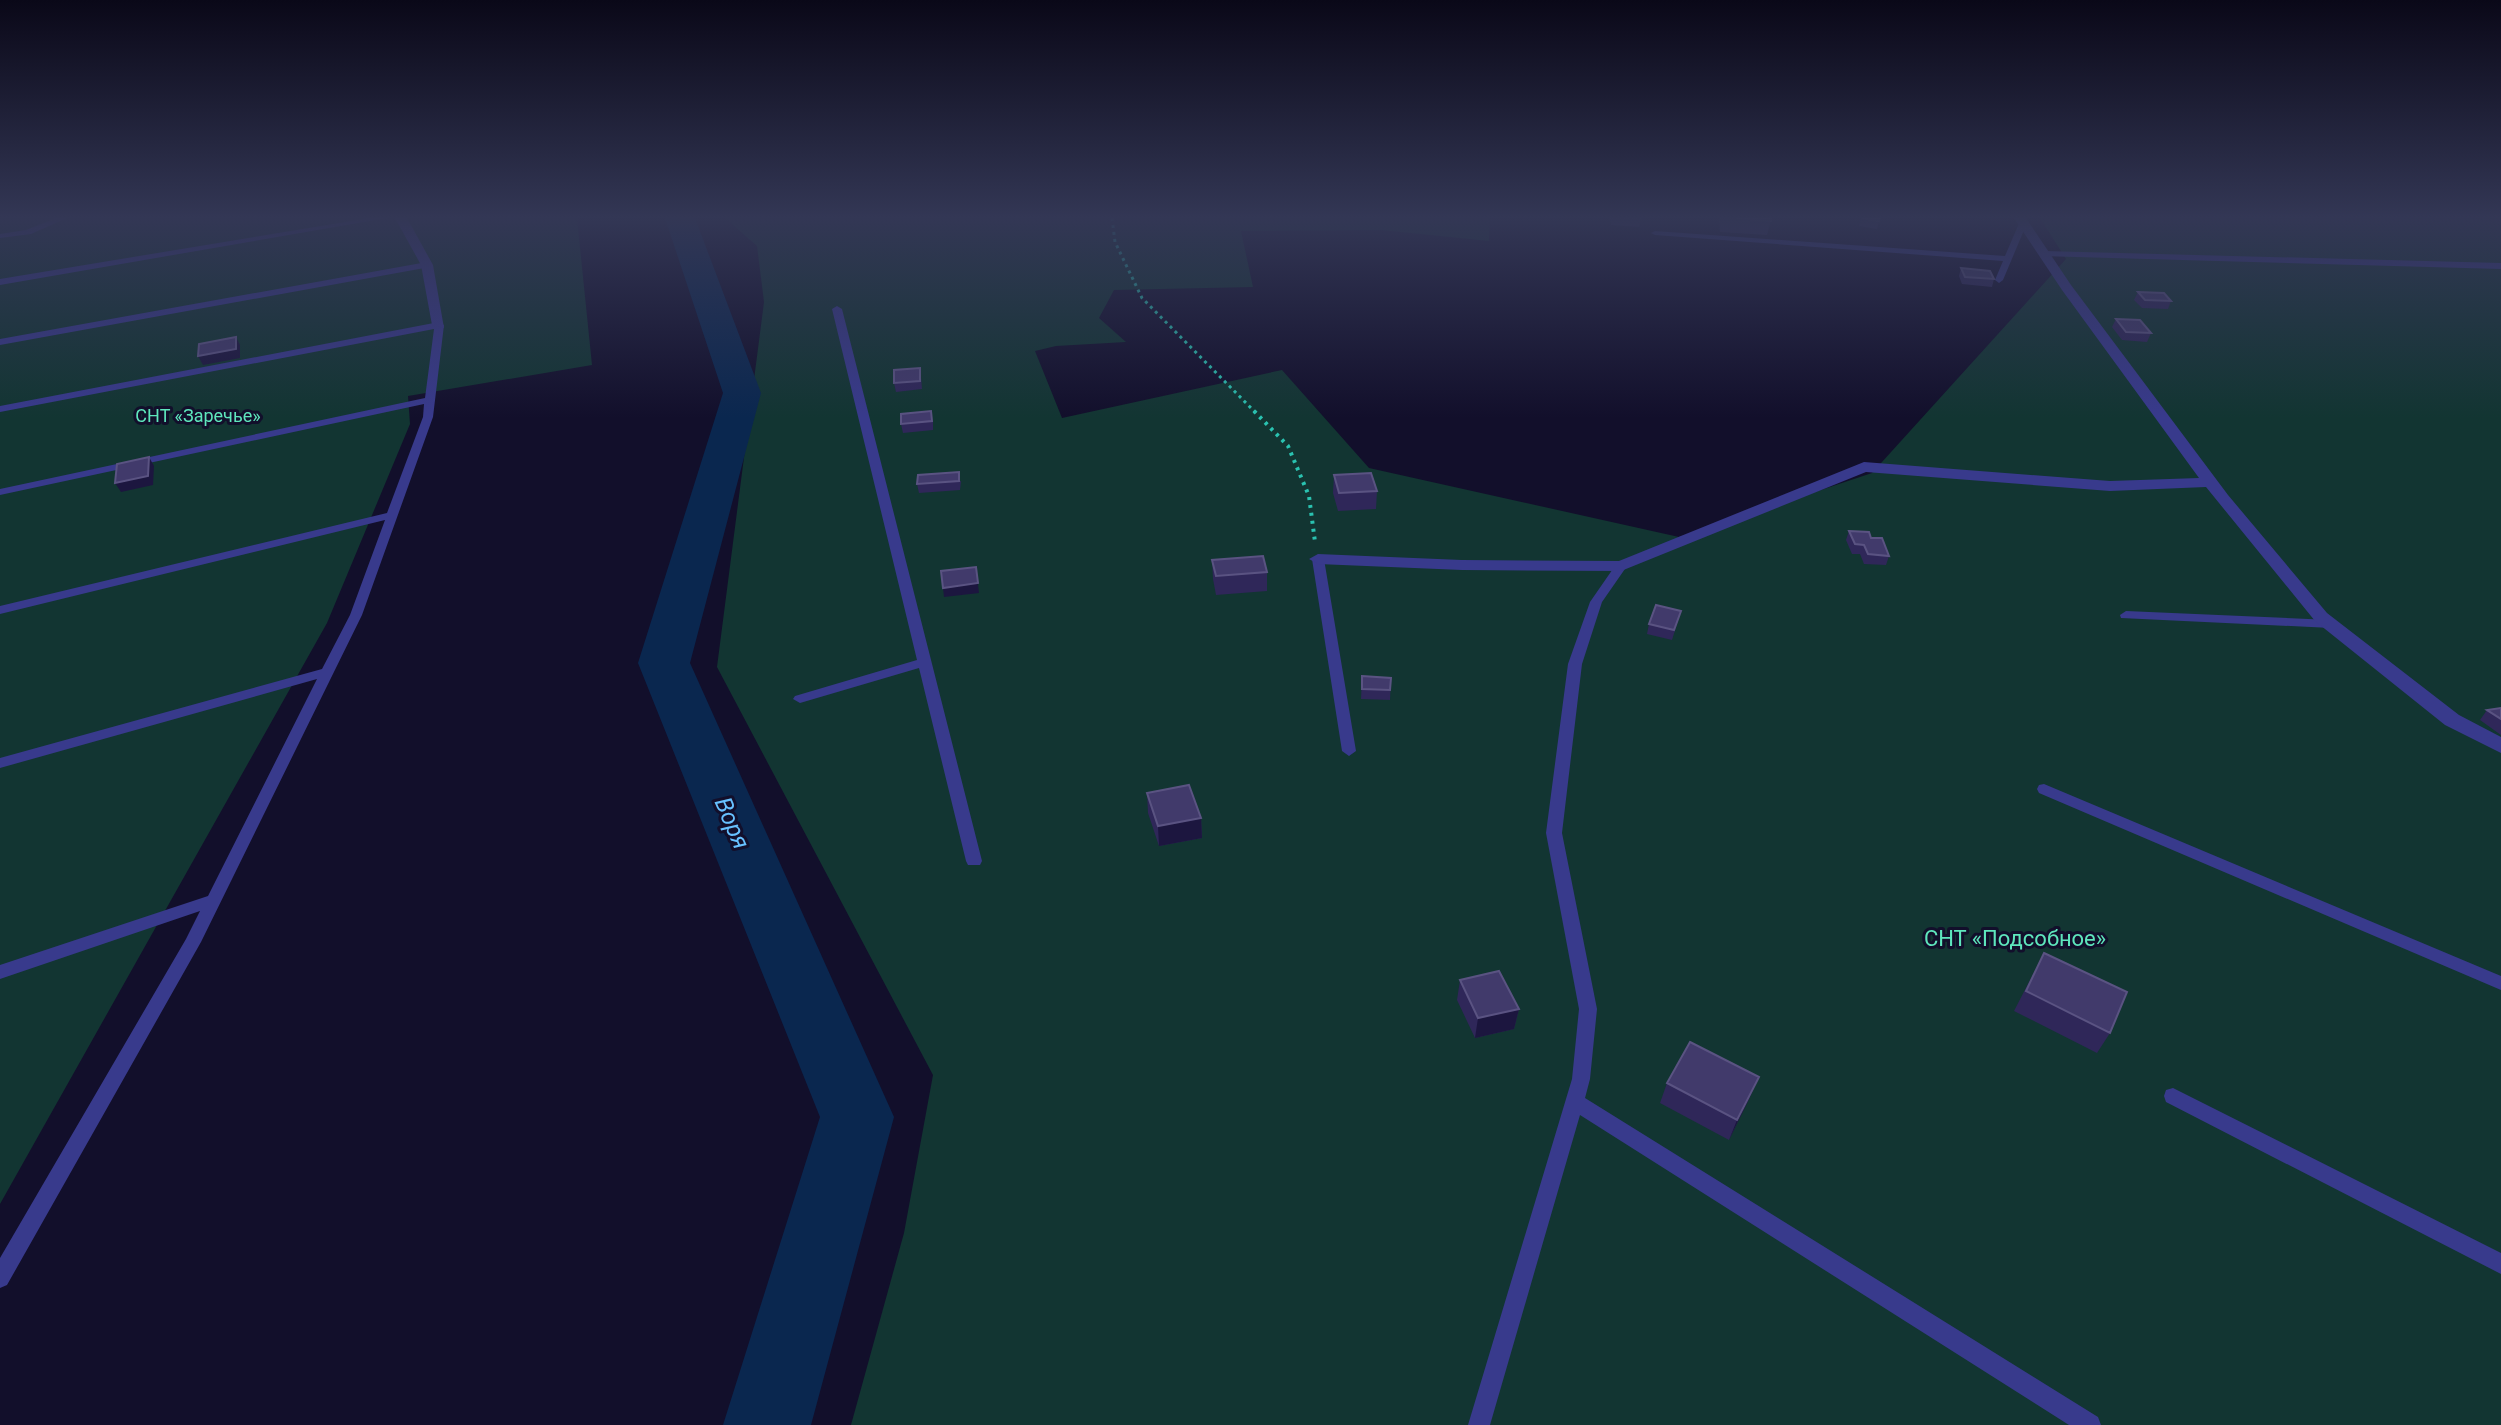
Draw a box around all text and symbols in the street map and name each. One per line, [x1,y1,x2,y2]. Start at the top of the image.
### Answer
park label: СНТ «Заречье» [135,405,261,426]
water label: Воря [709,793,755,853]
park label: СНТ «Подсобное» [1924,926,2106,951]

